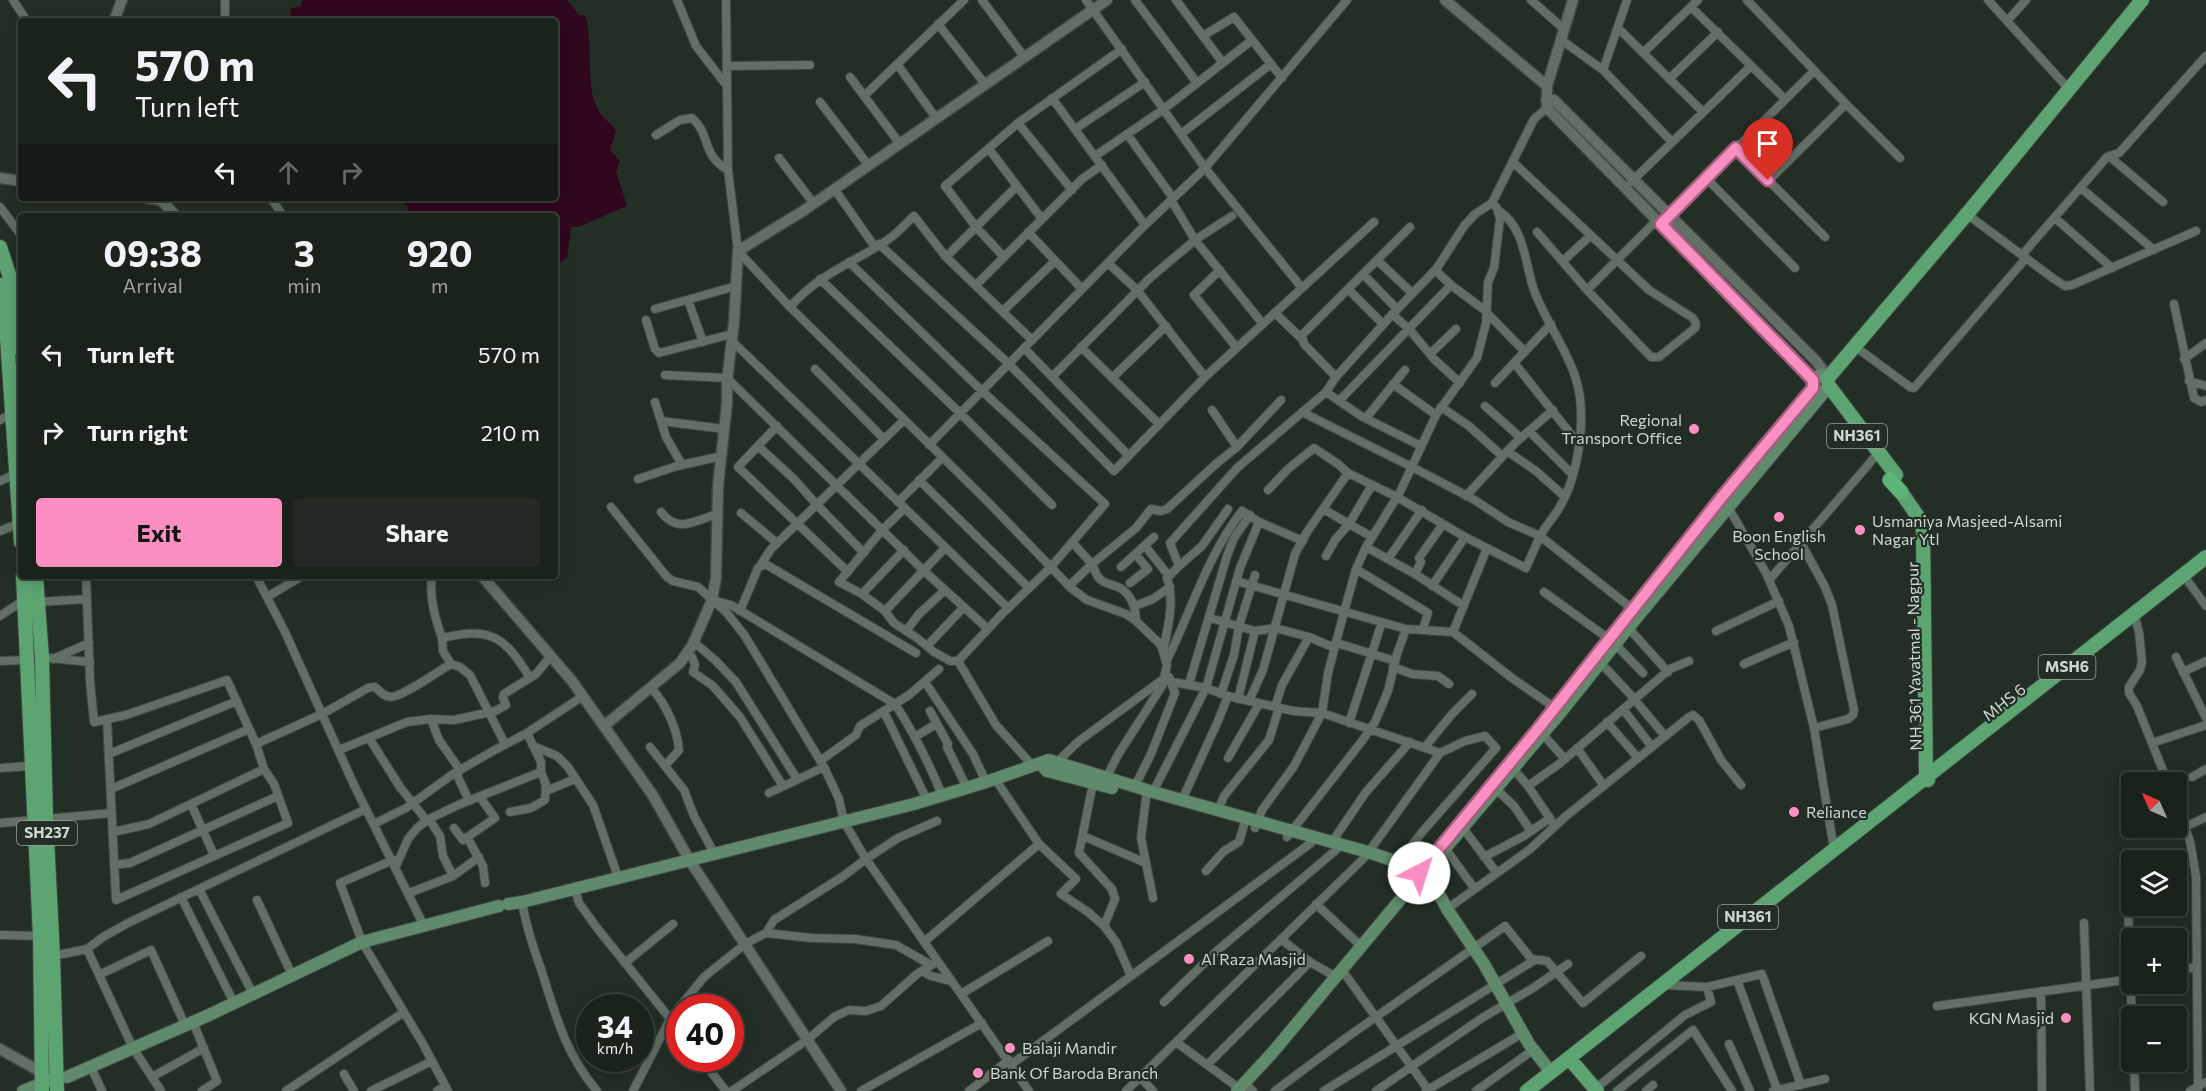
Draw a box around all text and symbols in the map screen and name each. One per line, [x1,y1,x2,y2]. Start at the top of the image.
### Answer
text: 570 m [135,38,255,90]
icon: left [36,42,114,120]
text: Turn left [135,90,239,123]
pin [1742,118,1793,180]
icon: arrive [1751,127,1784,160]
icon: left [209,156,242,189]
icon: ahead [272,156,305,189]
icon: right [335,156,368,189]
text: 09:38 [103,230,202,274]
text: 3 [294,230,315,274]
text: 920 [407,230,473,274]
text: Arrival [122,273,183,297]
text: min [287,273,321,297]
text: m [431,273,448,297]
icon: left [36,338,69,371]
text: Turn left [87,341,174,368]
text: 570 m [478,341,540,368]
place label: Regional Transport Office [1561,410,1682,447]
icon: right [36,416,69,449]
text: Turn right [87,419,188,446]
text: 210 m [481,419,540,446]
marker: Regional Transport Office [1687,422,1701,436]
road number: NH361 [1827,424,1887,448]
button: Exit [36,498,282,567]
button: Share [294,498,540,567]
marker: Boon English School [1772,510,1786,524]
place label: Usmaniya Masjeed-Alsami Nagar Ytl [1872,511,2062,548]
marker: Usmaniya Masjeed-Alsami Nagar Ytl [1853,523,1867,537]
place label: Boon English School [1732,526,1826,563]
street label: NH 361 Yavatmal - Nagpur [1902,561,1925,751]
road number: MSH6 [2038,655,2096,679]
street label: MHS 6 [1978,679,2029,724]
north arrow [2121,772,2187,838]
map controls [2121,772,2187,1072]
place label: Reliance [1806,802,1867,821]
marker: Reliance [1787,805,1801,819]
road number: SH237 [17,821,77,845]
position arrow [1387,841,1451,905]
button: layers [2121,850,2187,916]
road number: NH361 [1718,905,1778,929]
button: + [2121,928,2187,994]
place label: Al Raza Masjid [1201,949,1306,968]
marker: Al Raza Masjid [1182,952,1196,966]
speed limit sign: 40 [666,994,744,1072]
button: − [2121,1006,2187,1072]
text: 34 [597,1007,633,1044]
place label: KGN Masjid [1969,1008,2054,1027]
marker: KGN Masjid [2059,1011,2073,1025]
place label: Balaji Mandir [1022,1038,1117,1057]
text: km/h [597,1039,633,1057]
marker: Balaji Mandir [1003,1041,1017,1055]
place label: Bank Of Baroda Branch [990,1063,1158,1082]
marker: Bank Of Baroda Branch [971,1066,985,1080]

